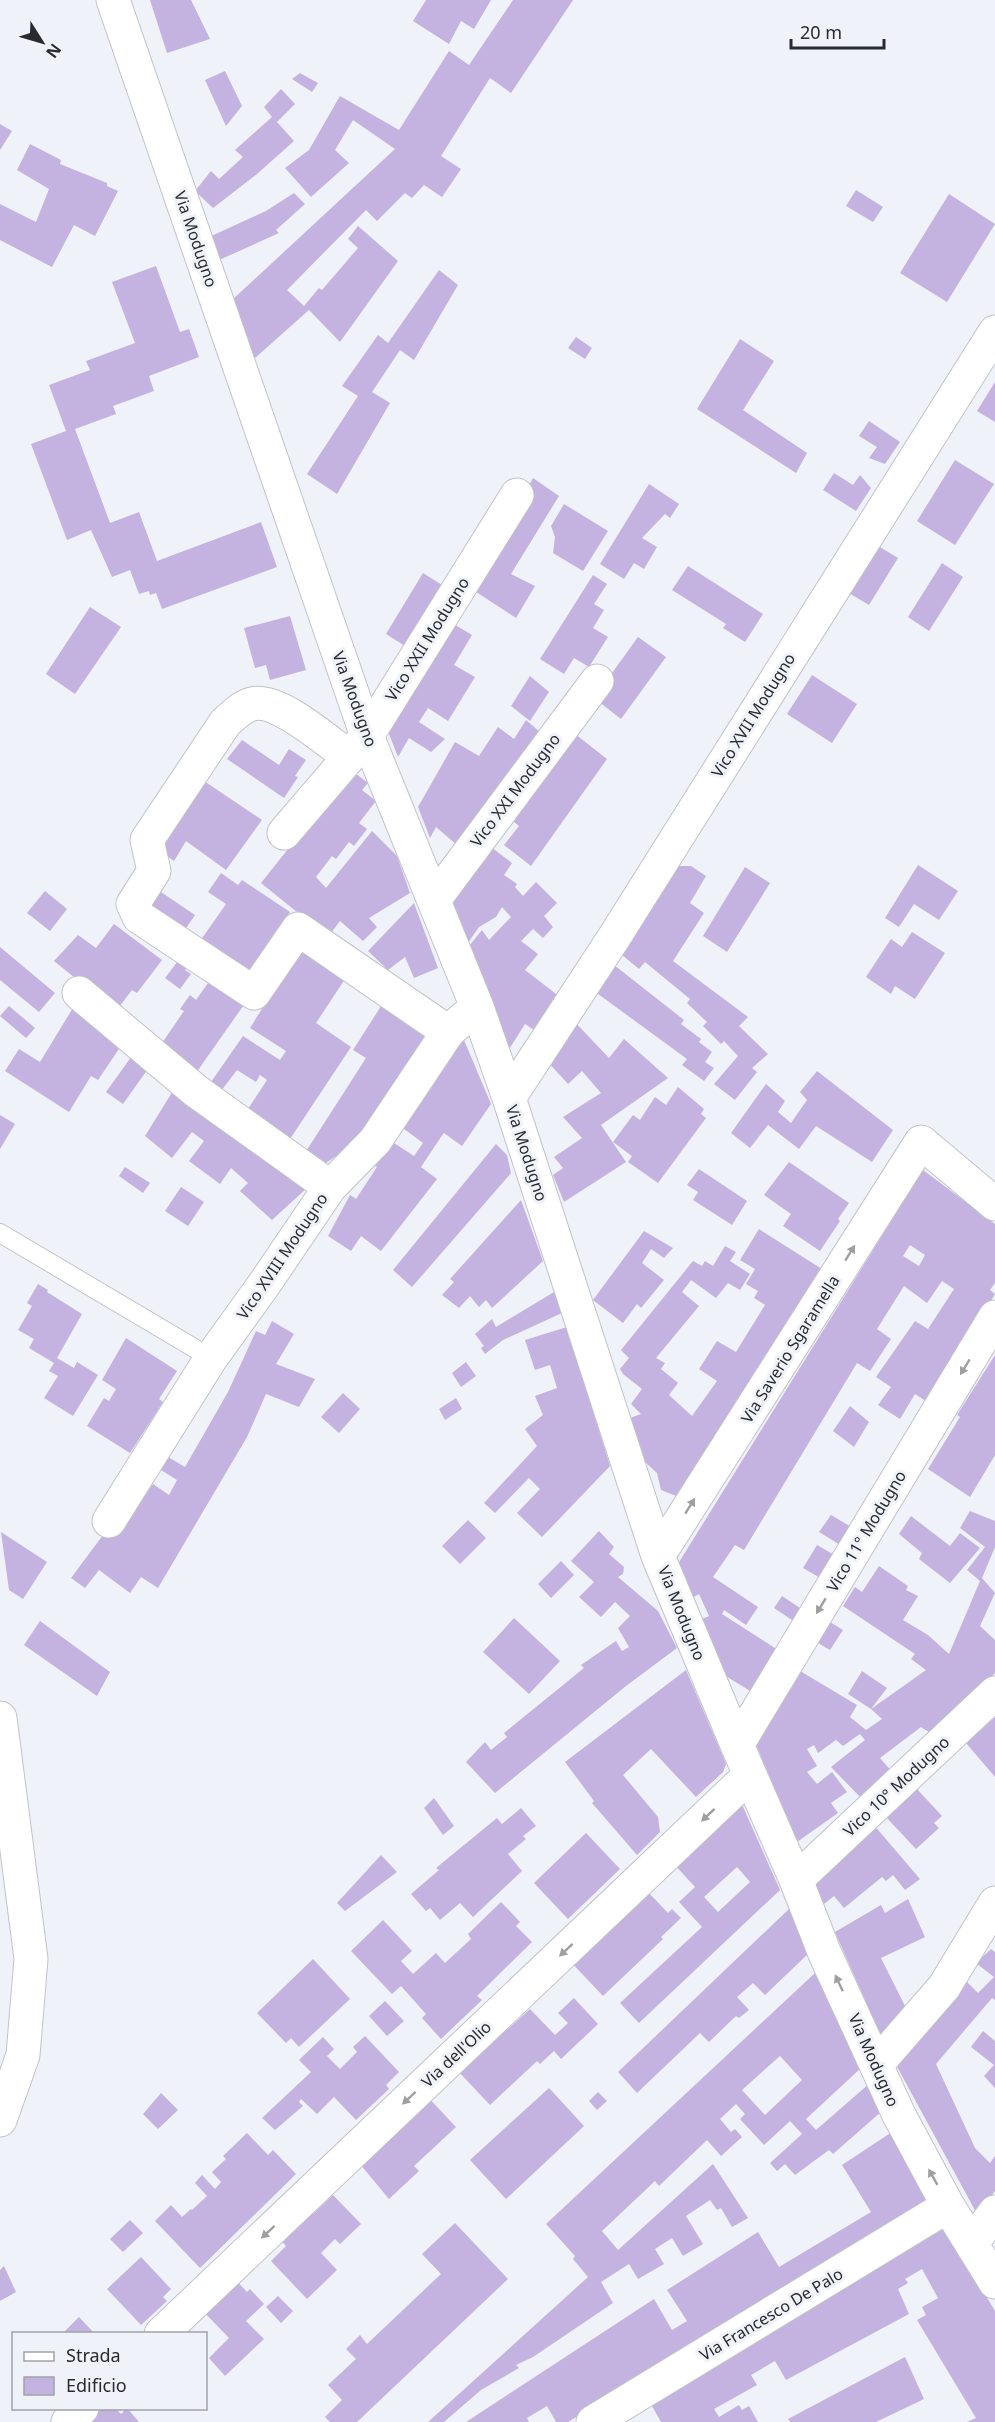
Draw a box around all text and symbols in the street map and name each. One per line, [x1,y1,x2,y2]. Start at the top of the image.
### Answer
north arrow [12,12,72,72]
scale bar [791,12,884,50]
text: 20 m [800,20,842,44]
text: N [41,39,67,63]
street label: Via Modugno [169,188,223,290]
street label: Vico XXII Modugno [380,573,474,705]
street label: Via Modugno [328,648,382,750]
street label: Vico XVII Modugno [706,649,800,781]
street label: Vico XXI Modugno [465,729,565,851]
street label: Via Modugno [501,1102,553,1204]
street label: Vico XVIII Modugno [232,1189,332,1323]
one-way arrow [845,1245,856,1261]
street label: Via Saverio Sgaramella [736,1271,844,1427]
one-way arrow [959,1359,970,1375]
street label: Vico 11° Modugno [821,1466,911,1596]
one-way arrow [684,1498,695,1515]
street label: Via Modugno [653,1562,711,1664]
one-way arrow [815,1598,826,1614]
street label: Vico 10° Modugno [838,1731,954,1841]
one-way arrow [701,1808,715,1822]
one-way arrow [559,1942,573,1956]
one-way arrow [834,1974,843,1991]
street label: Via Modugno [844,2010,904,2110]
street label: Via dell'Olio [416,2016,496,2092]
one-way arrow [402,2091,417,2105]
one-way arrow [928,2169,938,2186]
one-way arrow [261,2225,275,2239]
street label: Via Francesco De Palo [695,2262,847,2366]
legend [12,2332,207,2410]
text: Strada [66,2343,121,2367]
text: Edificio [66,2373,127,2397]

